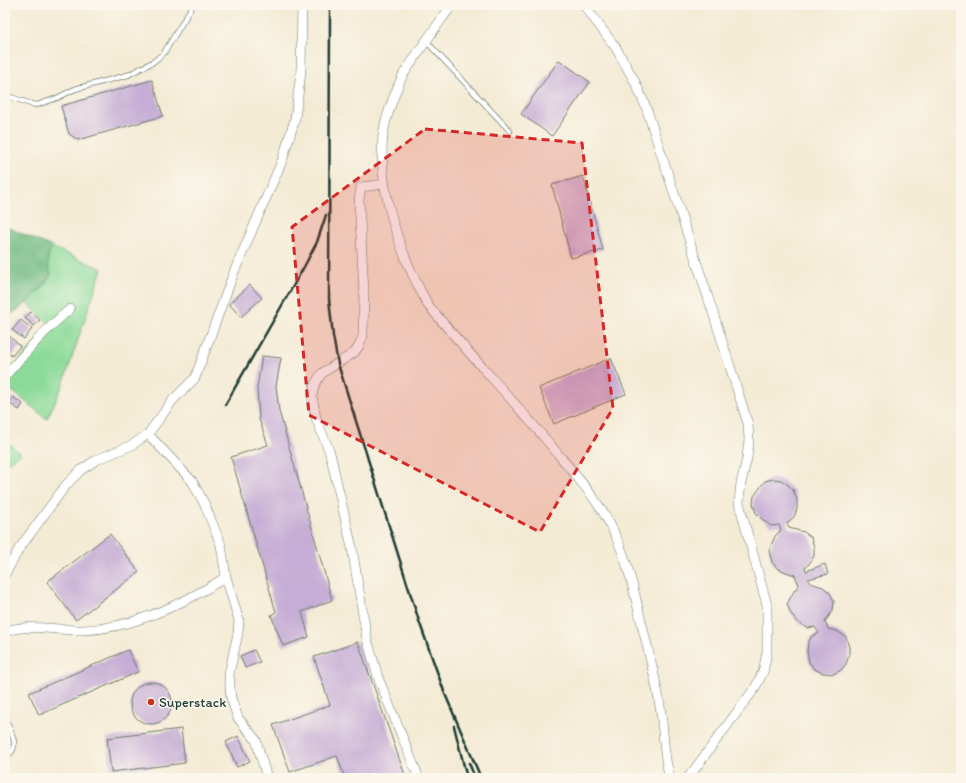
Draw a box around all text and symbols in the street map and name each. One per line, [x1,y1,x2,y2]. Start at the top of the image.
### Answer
place label: Superstack [159,694,227,711]
marker: Superstack [146,697,156,707]

